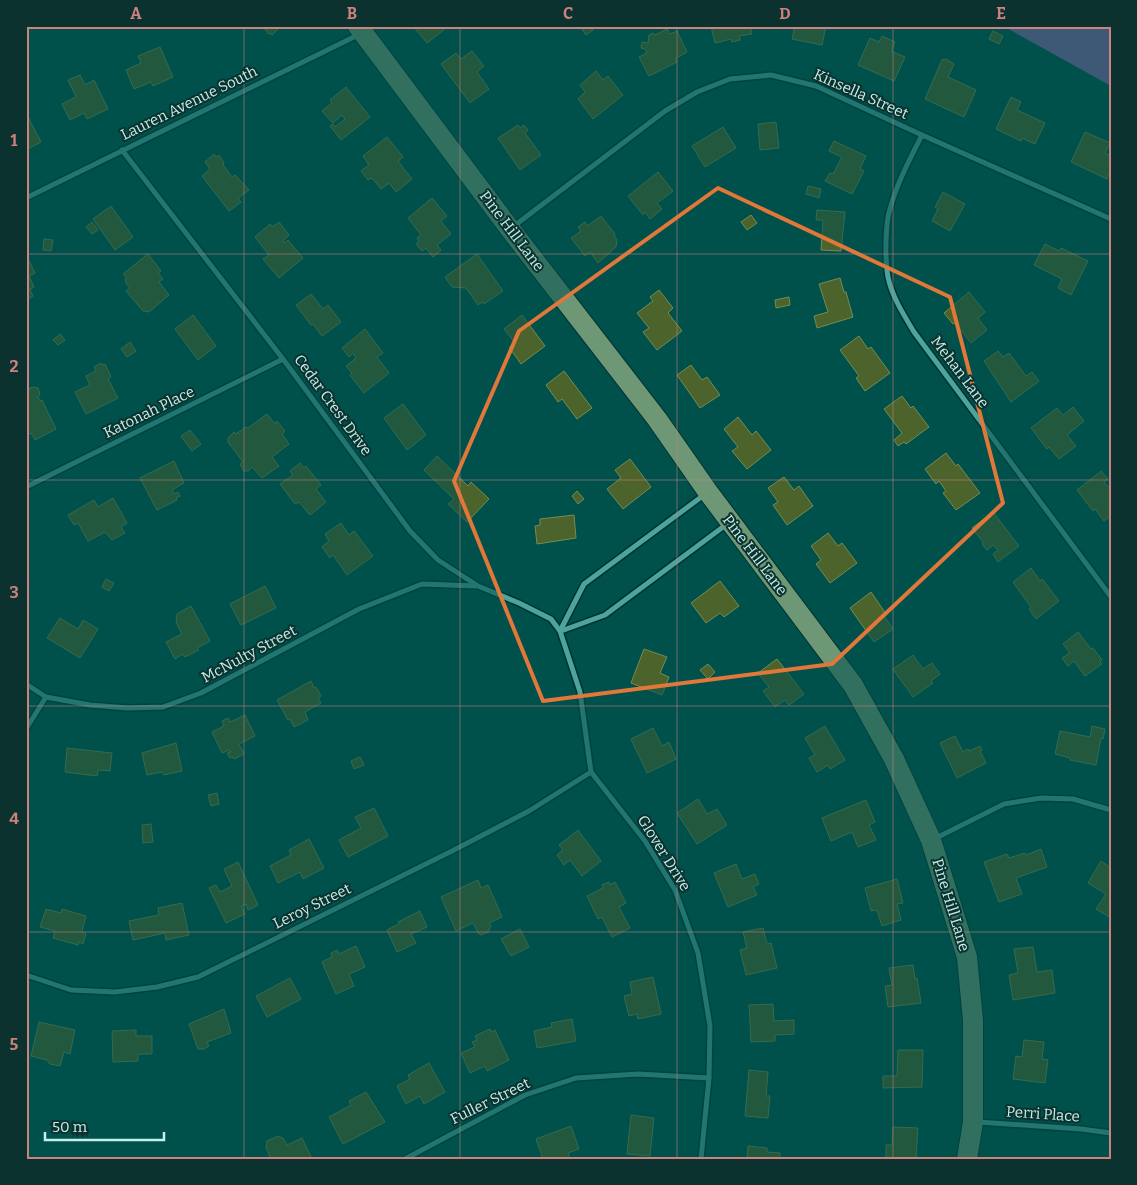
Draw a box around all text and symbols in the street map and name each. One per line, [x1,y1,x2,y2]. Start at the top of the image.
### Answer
text: A [130,4,142,23]
text: B [347,4,357,23]
text: C [563,4,573,23]
text: D [779,4,791,23]
text: E [996,4,1006,23]
street label: Lauren Avenue South [118,62,261,144]
street label: Kinsella Street [811,65,912,123]
text: 1 [11,131,18,150]
street label: Pine Hill Lane [476,187,548,275]
street label: Mehan Lane [927,332,993,412]
street label: Cedar Crest Drive [290,351,376,459]
text: 2 [9,357,19,376]
street label: Katonah Place [101,382,197,442]
street label: Pine Hill Lane [719,511,791,599]
text: 3 [9,583,19,602]
street label: McNulty Street [198,621,300,687]
text: 4 [9,809,19,828]
street label: Glover Drive [634,812,694,894]
street label: Pine Hill Lane [928,856,974,954]
street label: Leroy Street [270,879,354,933]
text: 5 [10,1035,19,1054]
street label: Fuller Street [447,1074,533,1128]
street label: Perri Place [1006,1102,1080,1126]
scale bar [45,1110,164,1142]
text: 50 m [52,1118,88,1136]

